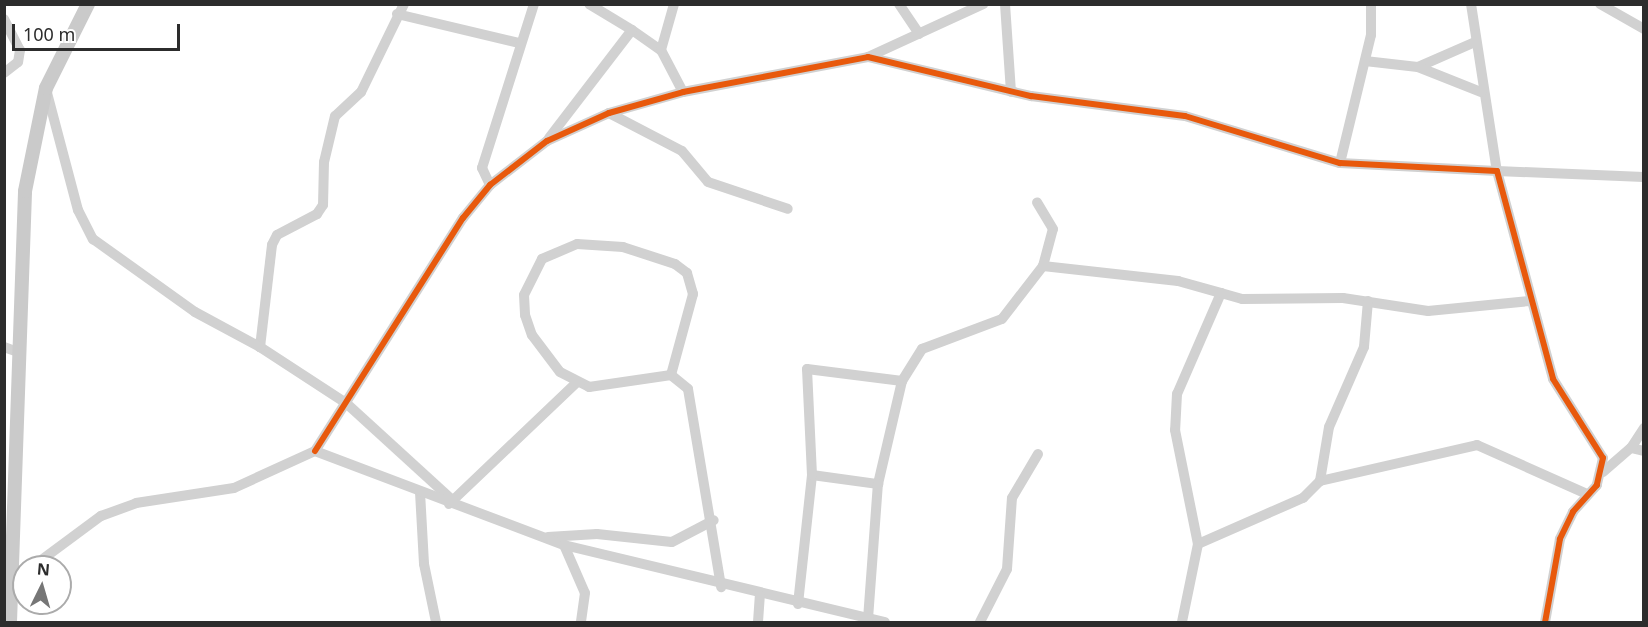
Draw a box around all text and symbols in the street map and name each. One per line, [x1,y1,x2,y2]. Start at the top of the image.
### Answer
scale bar [15,12,183,50]
text: 100 m [23,22,75,46]
north arrow [12,555,72,615]
text: N [36,558,51,581]

